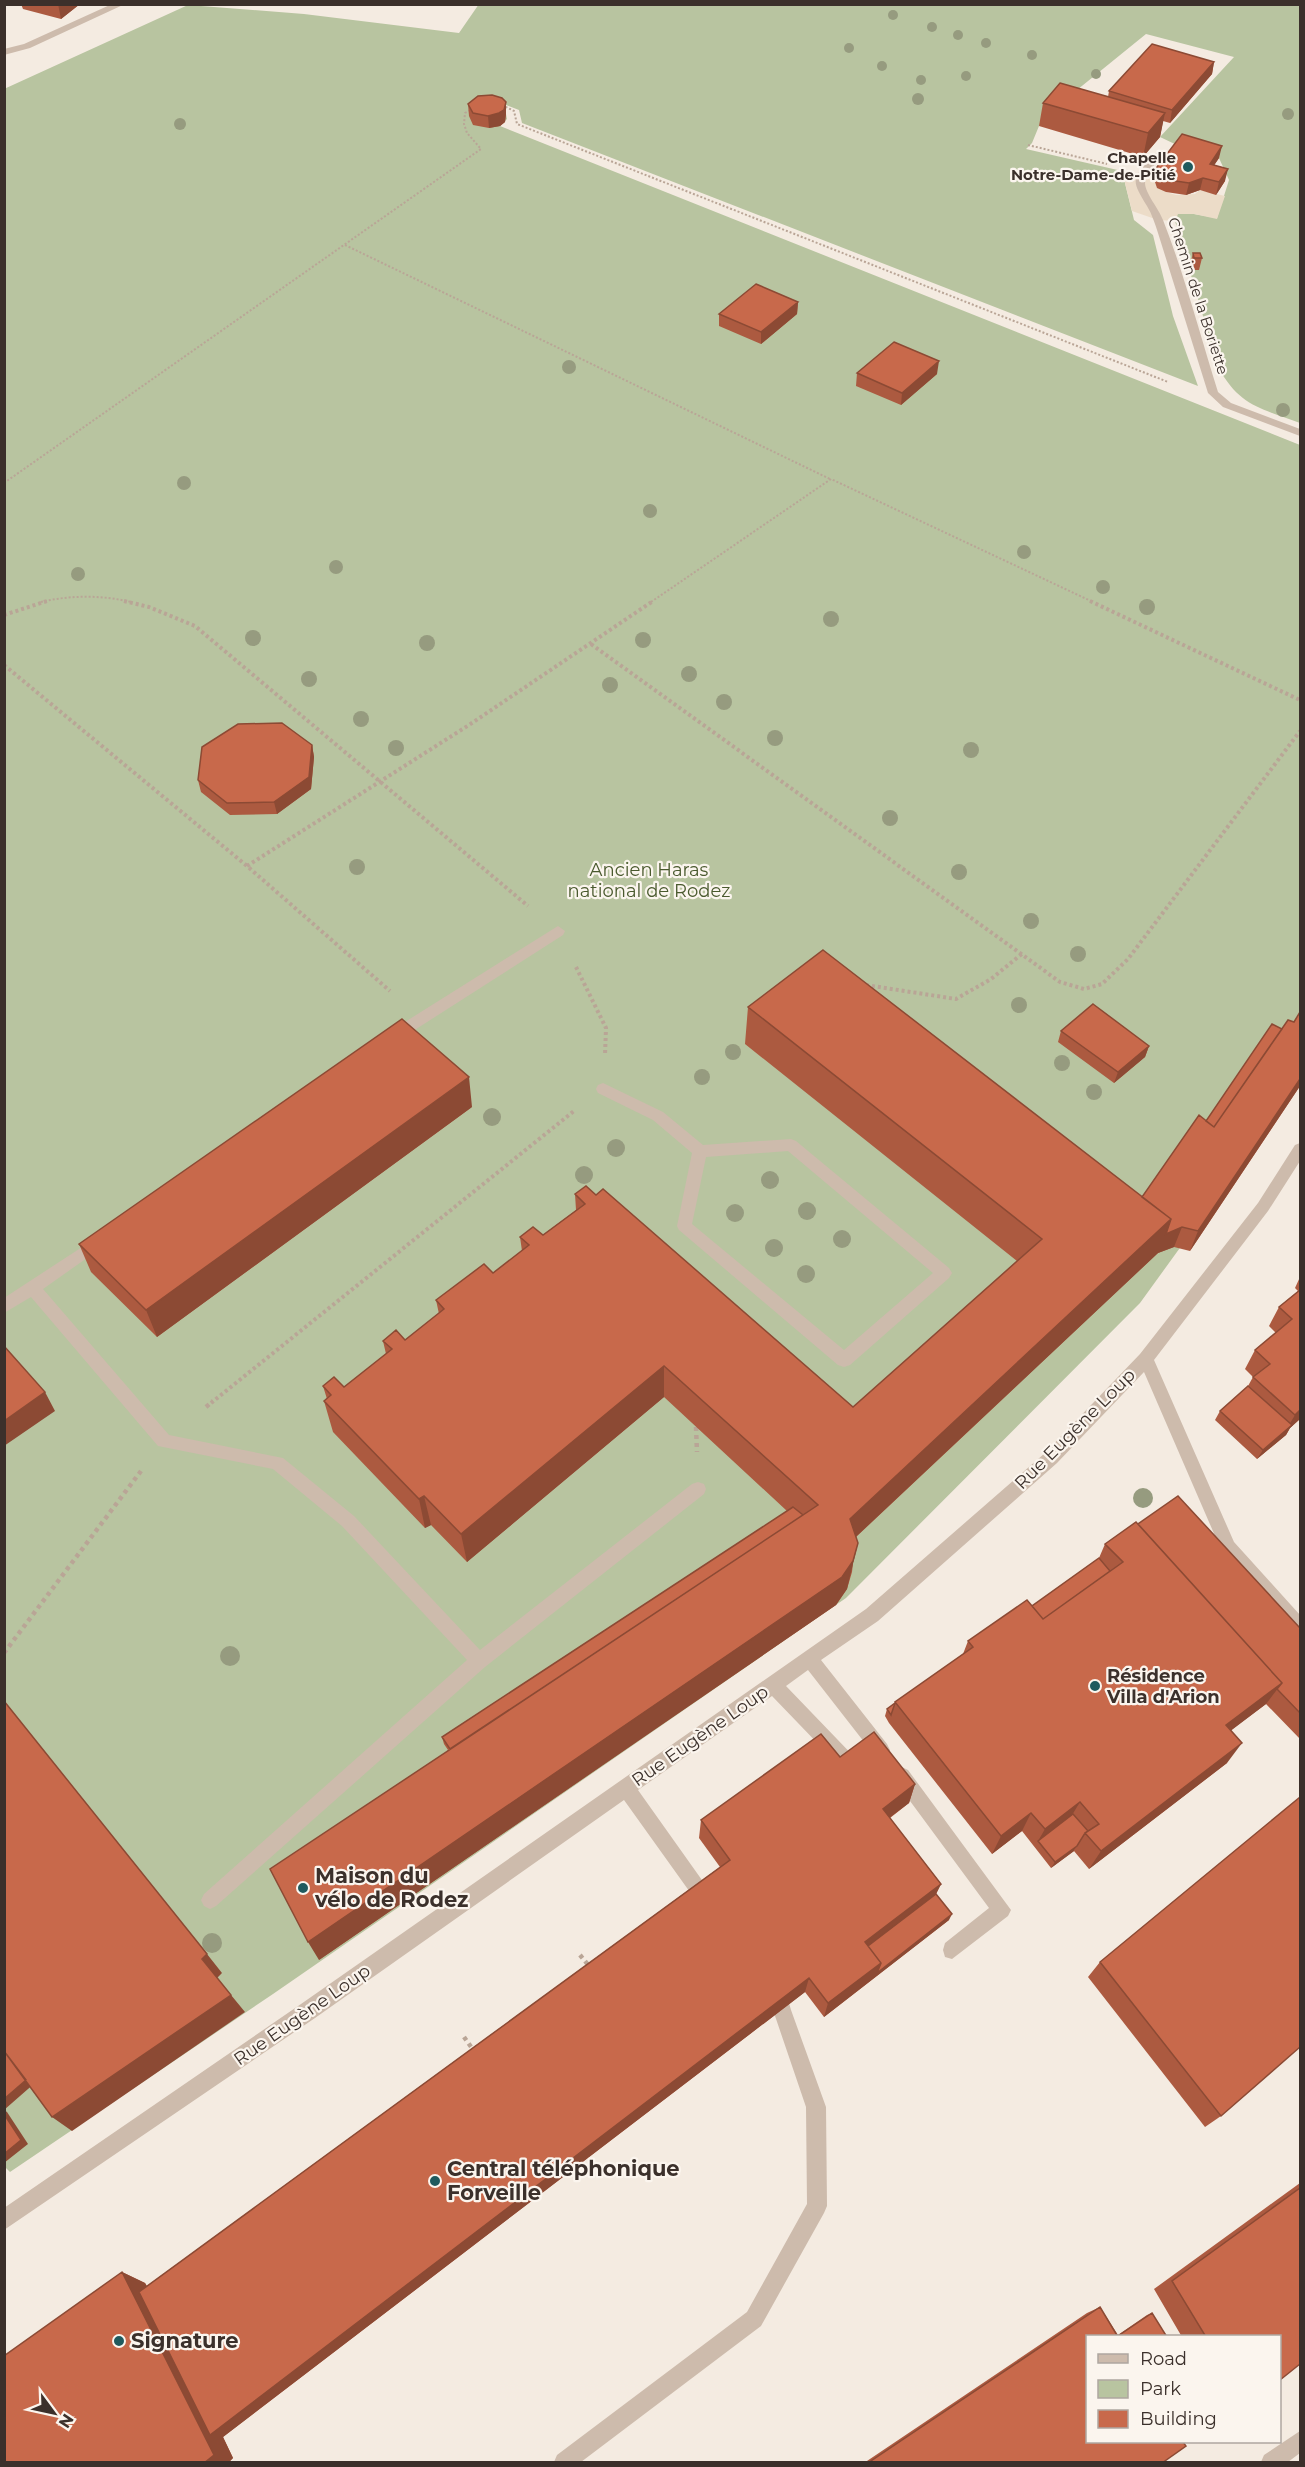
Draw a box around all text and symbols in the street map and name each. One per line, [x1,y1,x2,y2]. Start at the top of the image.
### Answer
place label: Chapelle Notre-Dame-de-Pitié [1011,148,1176,184]
marker: Chapelle Notre-Dame-de-Pitié [1181,160,1195,174]
street label: Chemin de la Boriette [1164,215,1233,377]
park label: Ancien Haras national de Rodez [568,859,730,902]
street label: Rue Eugène Loup [1010,1364,1140,1494]
place label: Résidence Villa d'Arion [1106,1665,1220,1708]
marker: Résidence Villa d'Arion [1088,1679,1102,1693]
street label: Rue Eugène Loup [627,1681,773,1791]
place label: Maison du vélo de Rodez [314,1863,469,1912]
marker: Maison du vélo de Rodez [296,1881,310,1895]
street label: Rue Eugène Loup [229,1960,375,2070]
place label: Central téléphonique Forveille [447,2156,680,2205]
marker: Central téléphonique Forveille [428,2174,442,2188]
place label: Signature [131,2328,239,2353]
marker: Signature [112,2334,126,2348]
legend [1086,2335,1281,2443]
text: Road [1140,2348,1187,2370]
text: Park [1140,2378,1181,2400]
north arrow [24,2383,84,2443]
text: Building [1140,2408,1217,2430]
text: N [55,2410,78,2431]

